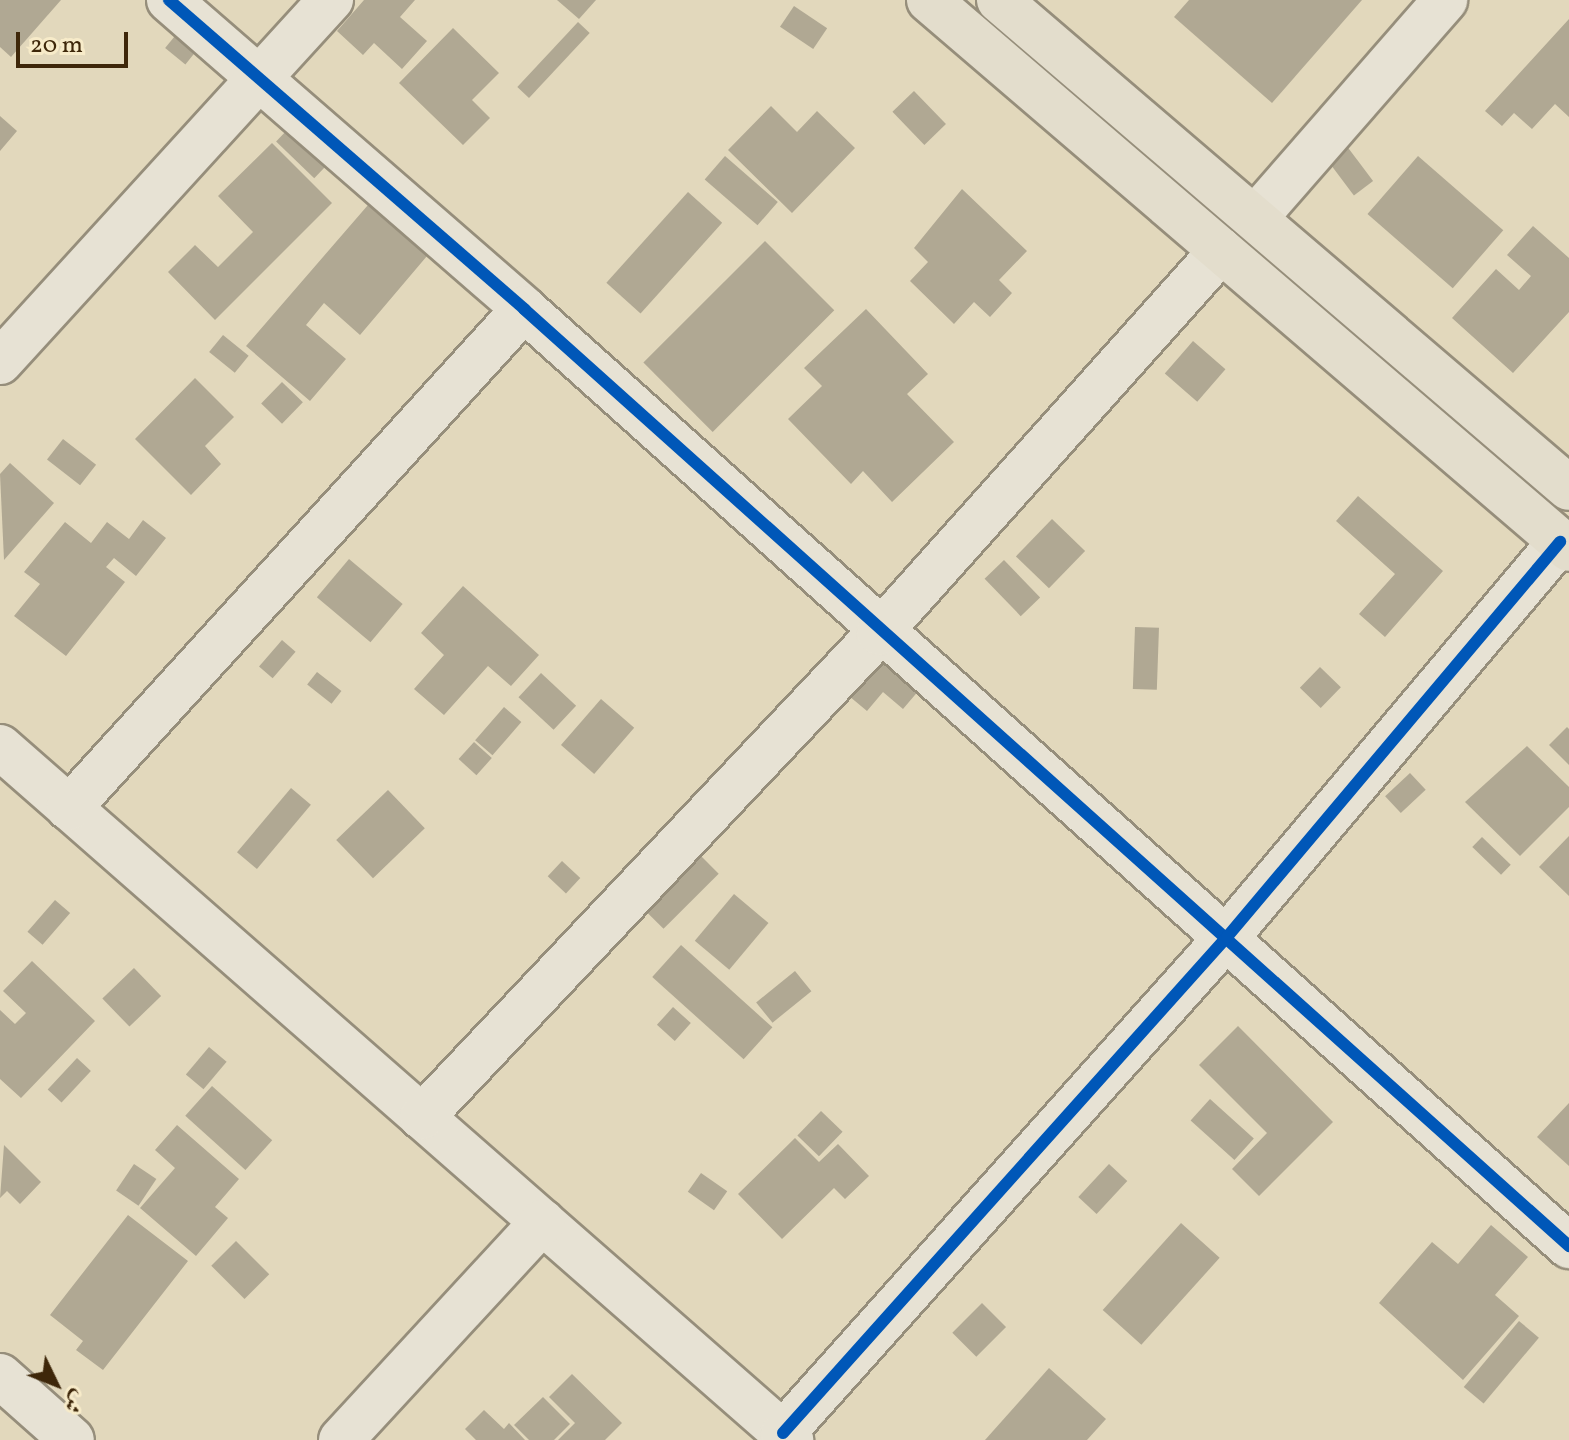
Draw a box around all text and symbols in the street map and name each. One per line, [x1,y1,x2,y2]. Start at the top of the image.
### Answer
scale bar [20,16,132,66]
text: 20 m [30,29,83,63]
north arrow [16,1344,96,1424]
text: ش [55,1382,93,1419]

